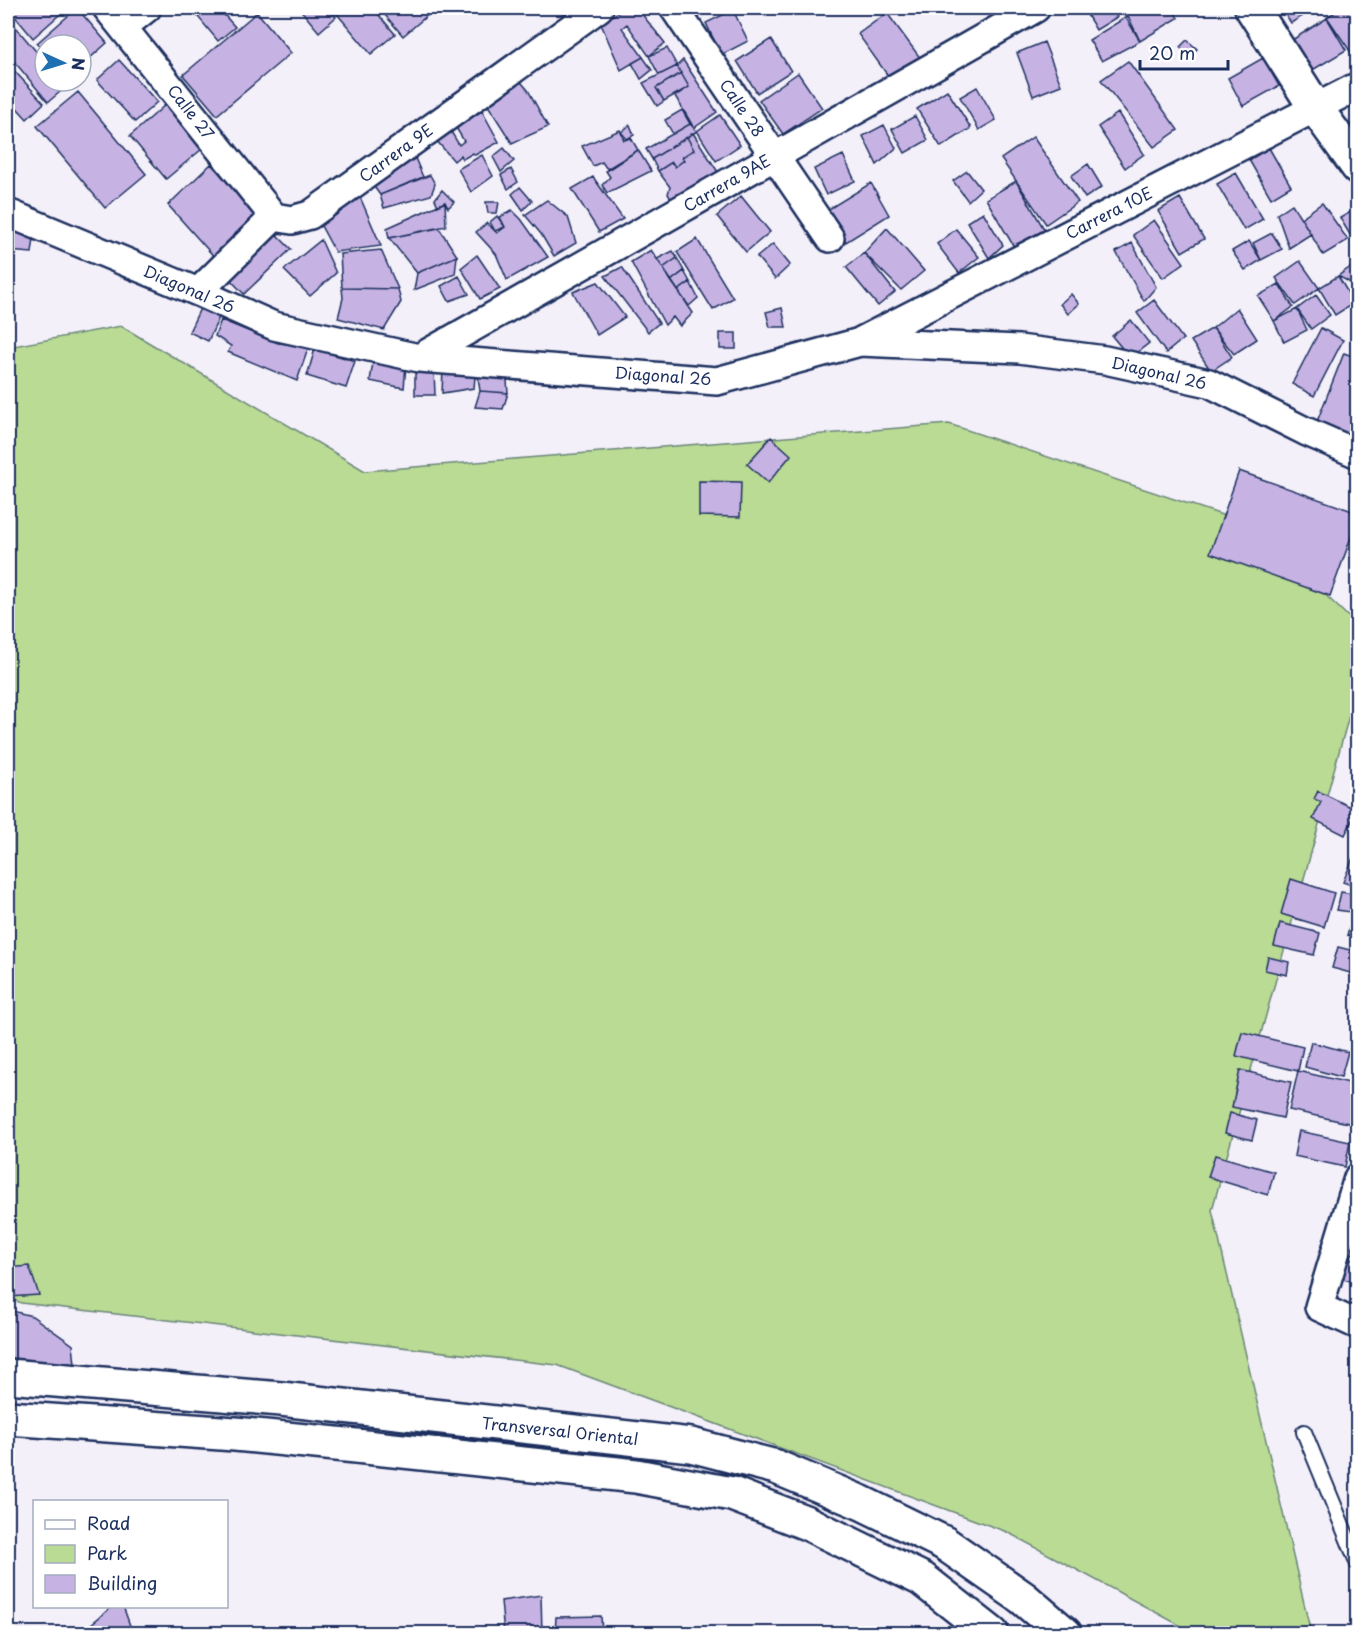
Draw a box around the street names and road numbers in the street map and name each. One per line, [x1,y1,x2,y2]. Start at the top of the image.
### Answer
street label: Calle 28 [715,74,771,141]
street label: Calle 27 [163,79,221,144]
street label: Carrera 9E [353,117,437,187]
street label: Carrera 9AE [678,147,775,217]
street label: Carrera 10E [1061,180,1156,244]
street label: Diagonal 26 [140,258,239,318]
street label: Diagonal 26 [1109,349,1209,395]
street label: Diagonal 26 [614,360,712,390]
street label: Transversal Oriental [481,1410,640,1450]

